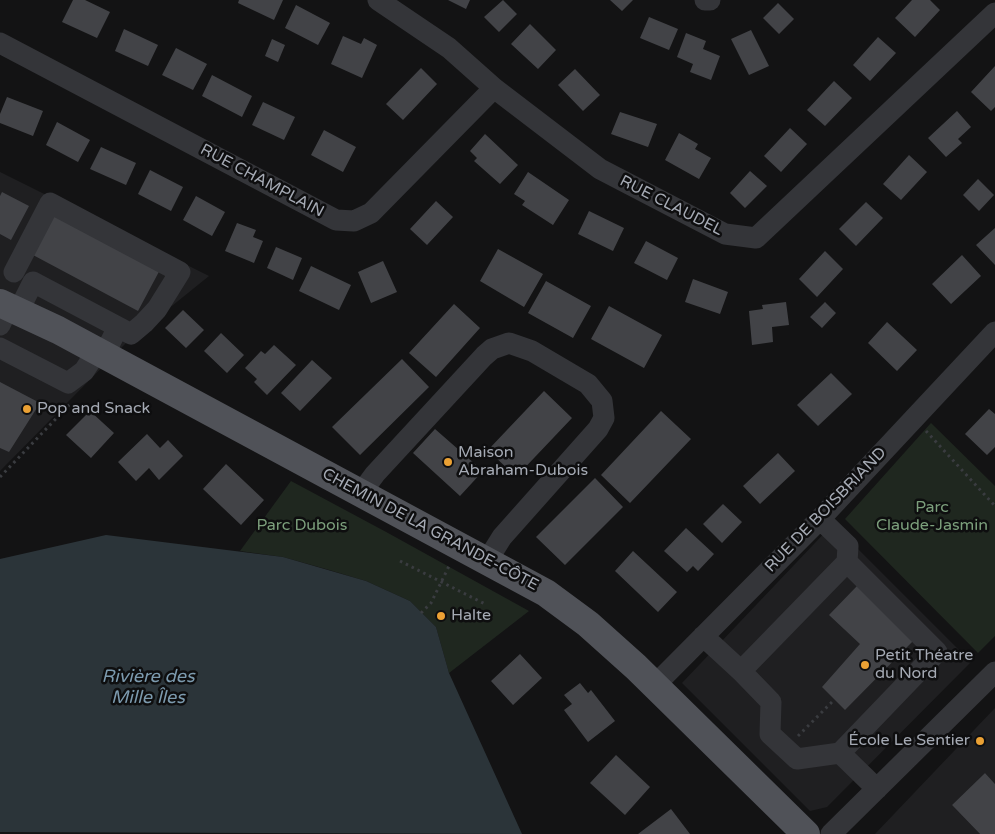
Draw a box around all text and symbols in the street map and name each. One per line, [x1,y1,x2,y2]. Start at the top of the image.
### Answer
street label: RUE CHAMPLAIN [197,140,327,222]
street label: RUE CLAUDEL [616,172,726,240]
place label: Pop and Snack [37,399,150,419]
marker: Pop and Snack [21,403,33,415]
place label: Maison Abraham-Dubois [458,443,588,481]
street label: RUE DE BOISBRIAND [761,443,891,577]
marker: Maison Abraham-Dubois [442,456,454,468]
street label: CHEMIN DE LA GRANDE-CÔTE [319,465,541,595]
park label: Parc Claude-Jasmin [876,498,988,536]
park label: Parc Dubois [256,516,348,536]
place label: Halte [451,606,491,626]
marker: Halte [435,610,447,622]
place label: Petit Théatre du Nord [875,646,973,684]
marker: Petit Théatre du Nord [859,659,871,671]
water label: Rivière des Mille Îles [101,666,195,709]
place label: École Le Sentier [848,731,970,751]
marker: École Le Sentier [974,735,986,747]

